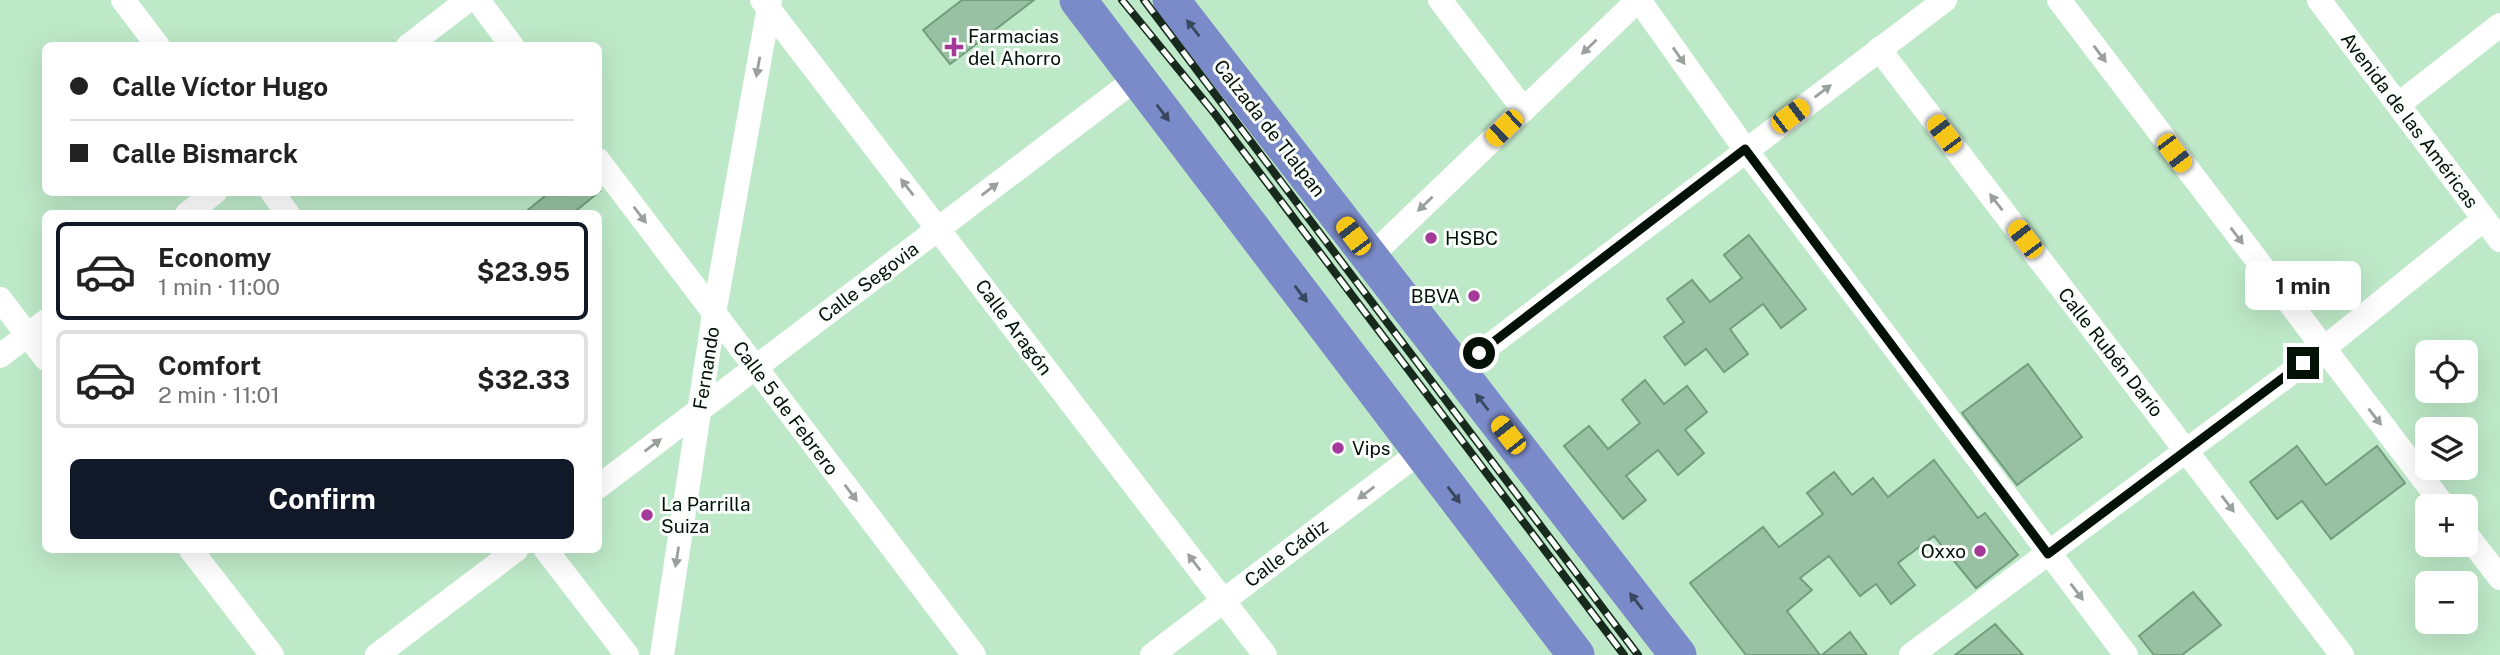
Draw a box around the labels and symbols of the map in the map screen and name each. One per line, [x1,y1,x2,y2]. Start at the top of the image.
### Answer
one-way arrow [1186,19,1200,37]
place label: Farmacias del Ahorro [968,25,1061,69]
street label: Avenida de las Américas [2337,28,2483,212]
marker: Farmacias del Ahorro [946,39,962,55]
one-way arrow [1581,39,1598,55]
one-way arrow [2092,45,2107,63]
one-way arrow [1672,47,1686,65]
street label: Calzada de Tlalpan [1210,55,1330,201]
one-way arrow [753,56,764,78]
one-way arrow [1814,84,1832,98]
car [1767,95,1814,137]
one-way arrow [1156,104,1170,122]
car [1482,106,1527,150]
car [1923,111,1966,157]
car [2153,130,2196,176]
one-way arrow [900,178,914,196]
one-way arrow [981,183,999,197]
one-way arrow [1988,193,2003,211]
one-way arrow [1417,196,1434,212]
one-way arrow [632,205,647,223]
car [1332,213,1375,259]
car [2004,216,2047,262]
place label: HSBC [1445,227,1498,249]
one-way arrow [2230,227,2244,245]
marker: HSBC [1423,230,1439,246]
street label: Calle Segovia [814,237,922,327]
callout: 1 min [2245,262,2361,310]
street label: Calle Aragón [971,275,1057,379]
street label: Calle Rubén Darío [2054,283,2168,421]
one-way arrow [1294,285,1308,303]
place label: BBVA [1411,285,1460,307]
marker: BBVA [1466,288,1482,304]
street label: Fernando [689,325,723,411]
street label: Calle 5 de Febrero [729,337,843,479]
route start [1463,337,1495,369]
route end [2287,347,2319,379]
one-way arrow [1474,393,1489,411]
one-way arrow [2368,407,2383,425]
car [1487,412,1530,458]
place label: Vips [1352,437,1390,459]
one-way arrow [644,439,662,453]
marker: Vips [1330,440,1346,456]
one-way arrow [844,484,858,502]
one-way arrow [1357,485,1375,499]
one-way arrow [1446,485,1461,503]
place label: La Parrilla Suiza [661,493,751,537]
one-way arrow [2221,495,2235,514]
marker: La Parrilla Suiza [639,507,655,523]
street label: Calle Cádiz [1240,515,1332,591]
place label: Oxxo [1921,540,1966,562]
marker: Oxxo [1972,543,1988,559]
one-way arrow [671,546,682,568]
one-way arrow [1187,553,1202,571]
one-way arrow [2070,583,2085,601]
one-way arrow [1630,592,1644,610]

